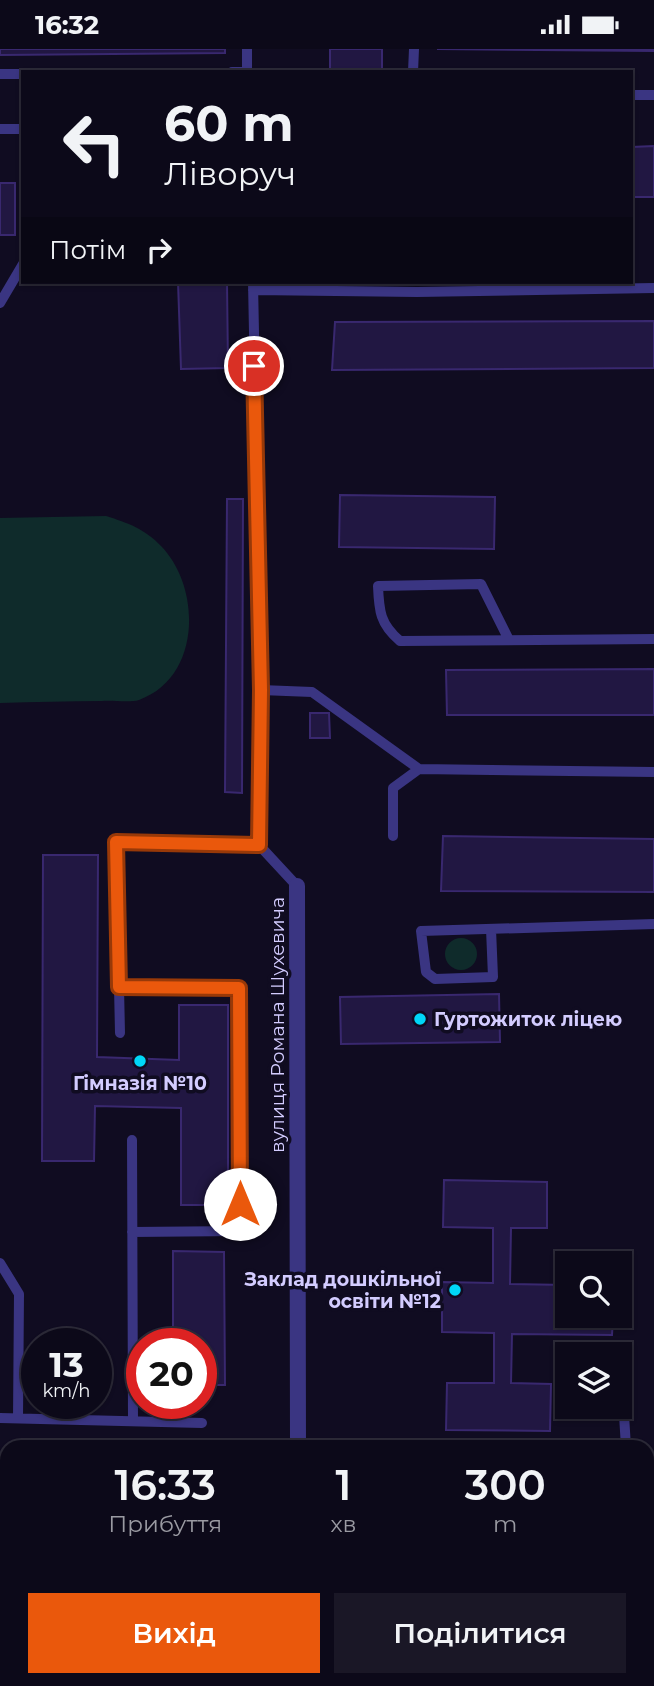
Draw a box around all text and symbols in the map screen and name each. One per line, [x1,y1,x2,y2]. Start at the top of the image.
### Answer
text: 16:32 [35,9,99,41]
text: 60 m [164,94,294,153]
icon: left [49,98,140,189]
text: Ліворуч [164,154,296,193]
icon: right [140,231,178,269]
text: Потім [49,234,126,266]
pin [224,336,284,396]
icon: arrive [235,347,273,385]
street label: вулиця Романа Шухевича [266,897,289,1153]
place label: Гуртожиток ліцею [434,1008,622,1031]
marker: Гуртожиток ліцею [412,1011,428,1027]
marker: Гімназія №10 [132,1053,148,1069]
place label: Гімназія №10 [73,1072,207,1095]
position arrow [203,1167,277,1241]
map controls [555,1251,632,1419]
button: search [555,1251,632,1328]
place label: Заклад дошкільної освіти №12 [243,1268,441,1313]
marker: Заклад дошкільної освіти №12 [447,1282,463,1298]
speed limit sign: 20 [126,1328,217,1419]
button: layers [555,1342,632,1419]
text: 13 [49,1343,84,1386]
text: km/h [42,1380,91,1402]
text: 16:33 [115,1459,216,1511]
text: 1 [335,1459,351,1511]
text: 300 [465,1459,546,1511]
text: Прибуття [108,1510,222,1538]
text: хв [330,1510,357,1538]
text: m [493,1510,517,1538]
button: Вихід [28,1593,320,1673]
button: Поділитися [334,1593,626,1673]

